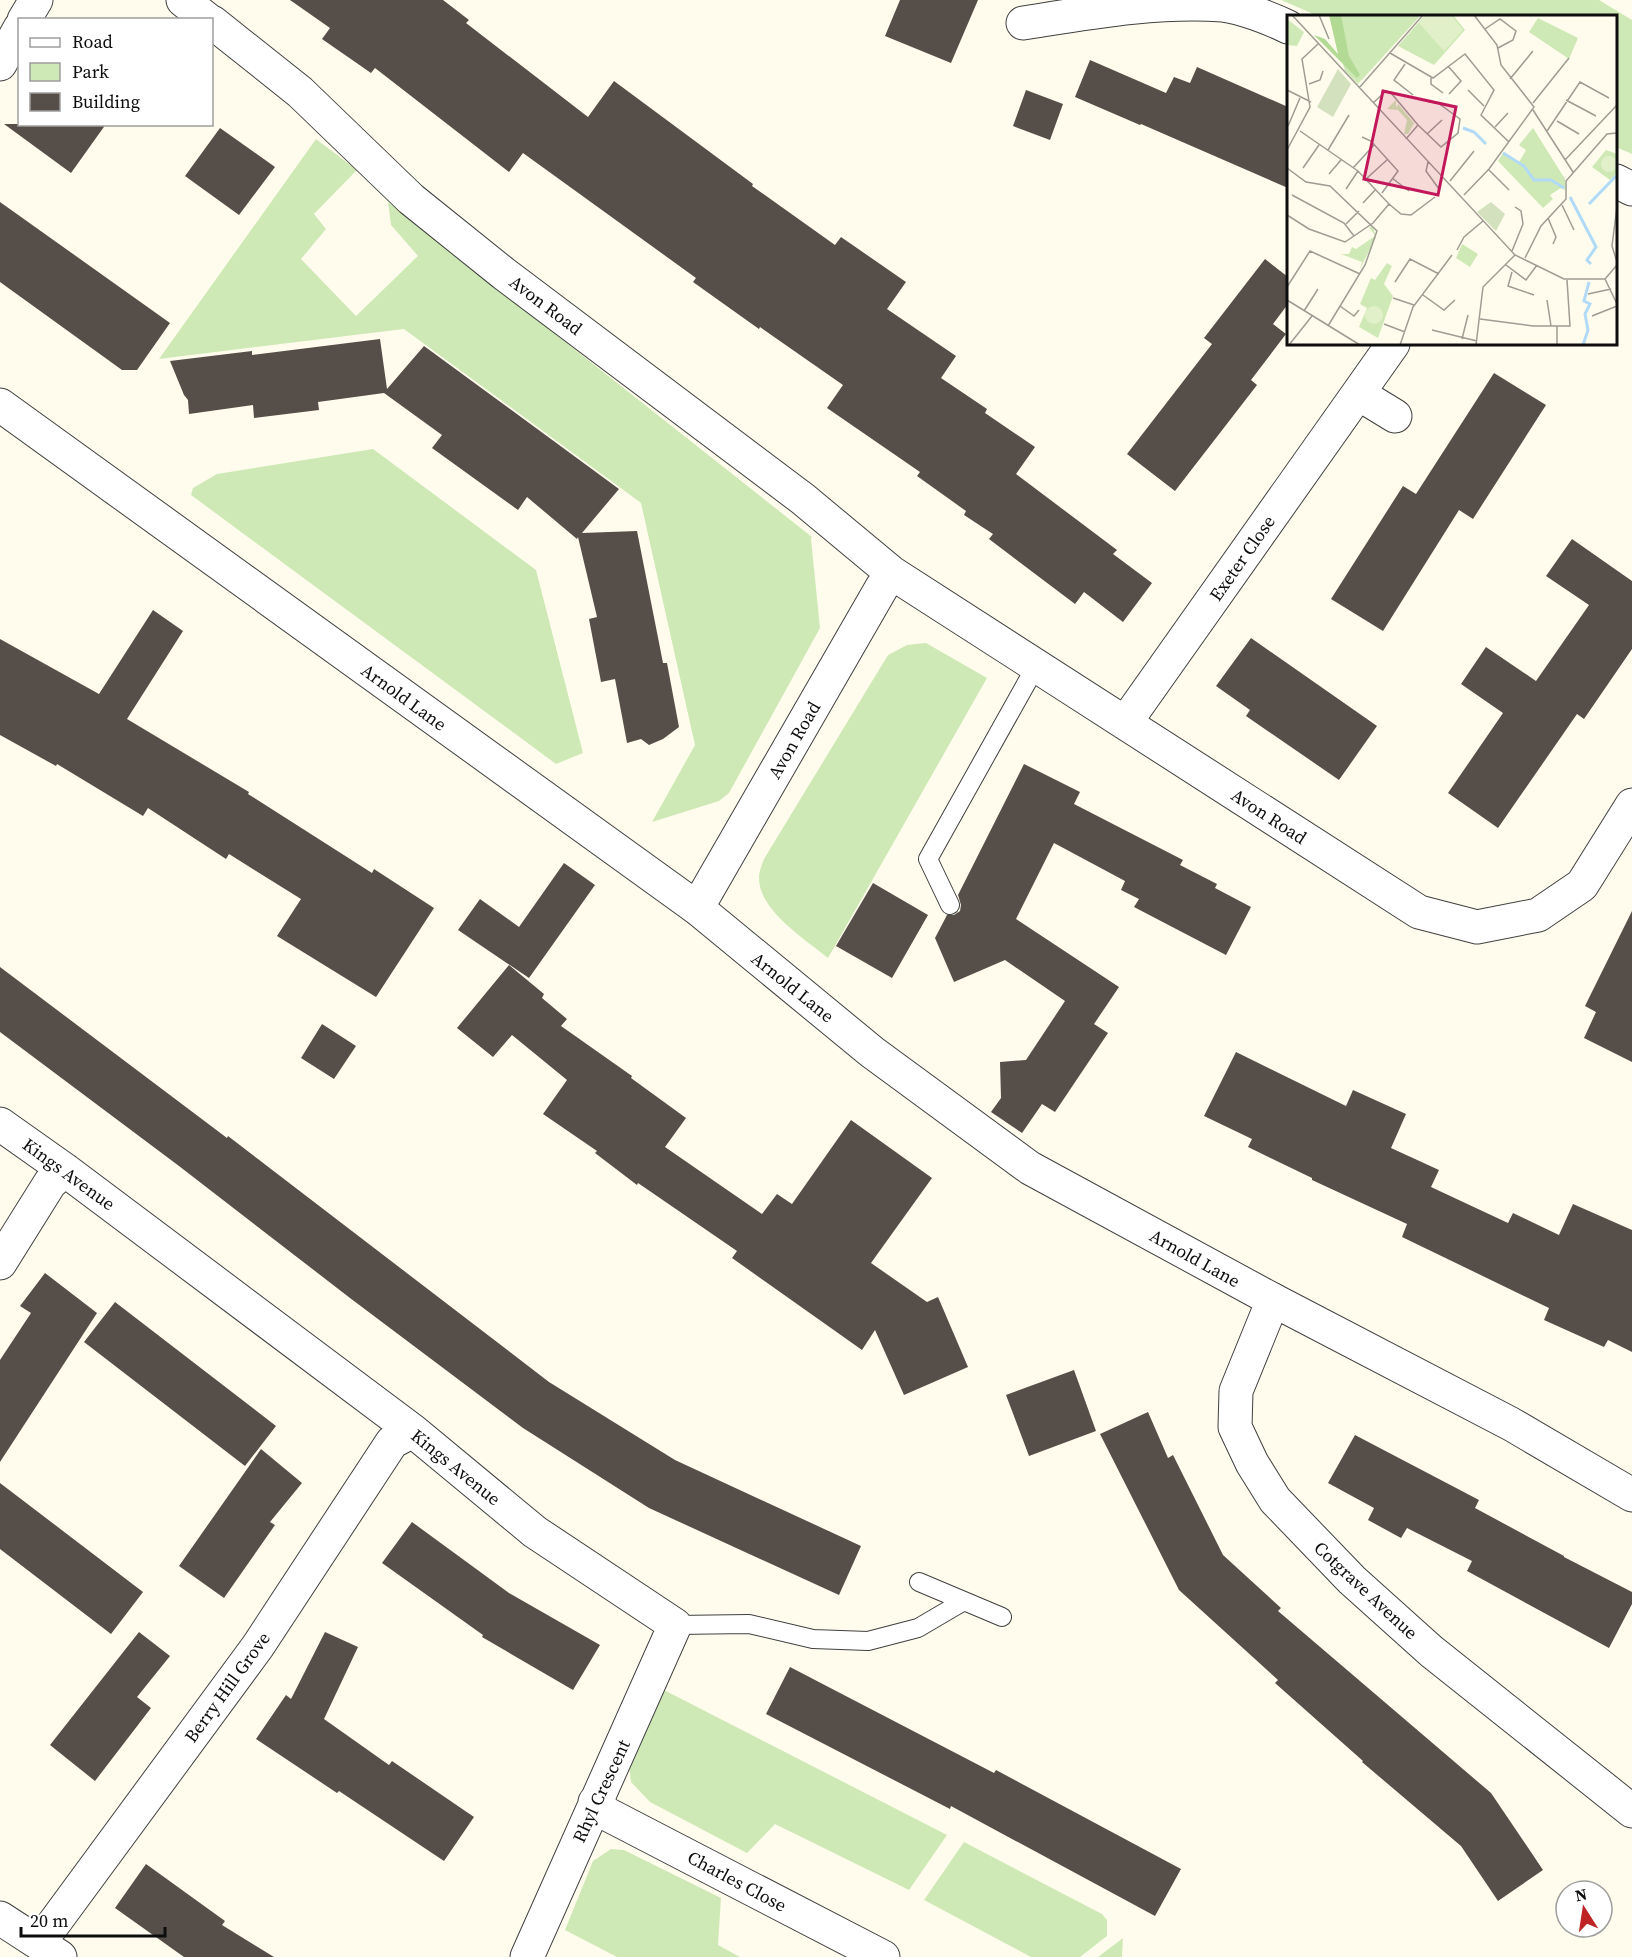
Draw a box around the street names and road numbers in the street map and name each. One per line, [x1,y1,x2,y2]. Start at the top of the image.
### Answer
street label: Avon Road [504,269,588,341]
street label: Exeter Close [1203,510,1281,606]
street label: Arnold Lane [356,658,452,736]
street label: Avon Road [762,697,826,783]
street label: Avon Road [1226,782,1312,850]
street label: Arnold Lane [746,946,840,1028]
street label: Kings Avenue [18,1132,120,1216]
street label: Arnold Lane [1145,1223,1245,1293]
street label: Kings Avenue [406,1423,506,1511]
street label: Cotgrave Avenue [1309,1535,1423,1645]
street label: Berry Hill Grove [178,1627,276,1747]
street label: Rhyl Crescent [566,1735,636,1847]
street label: Charles Close [683,1844,791,1918]

